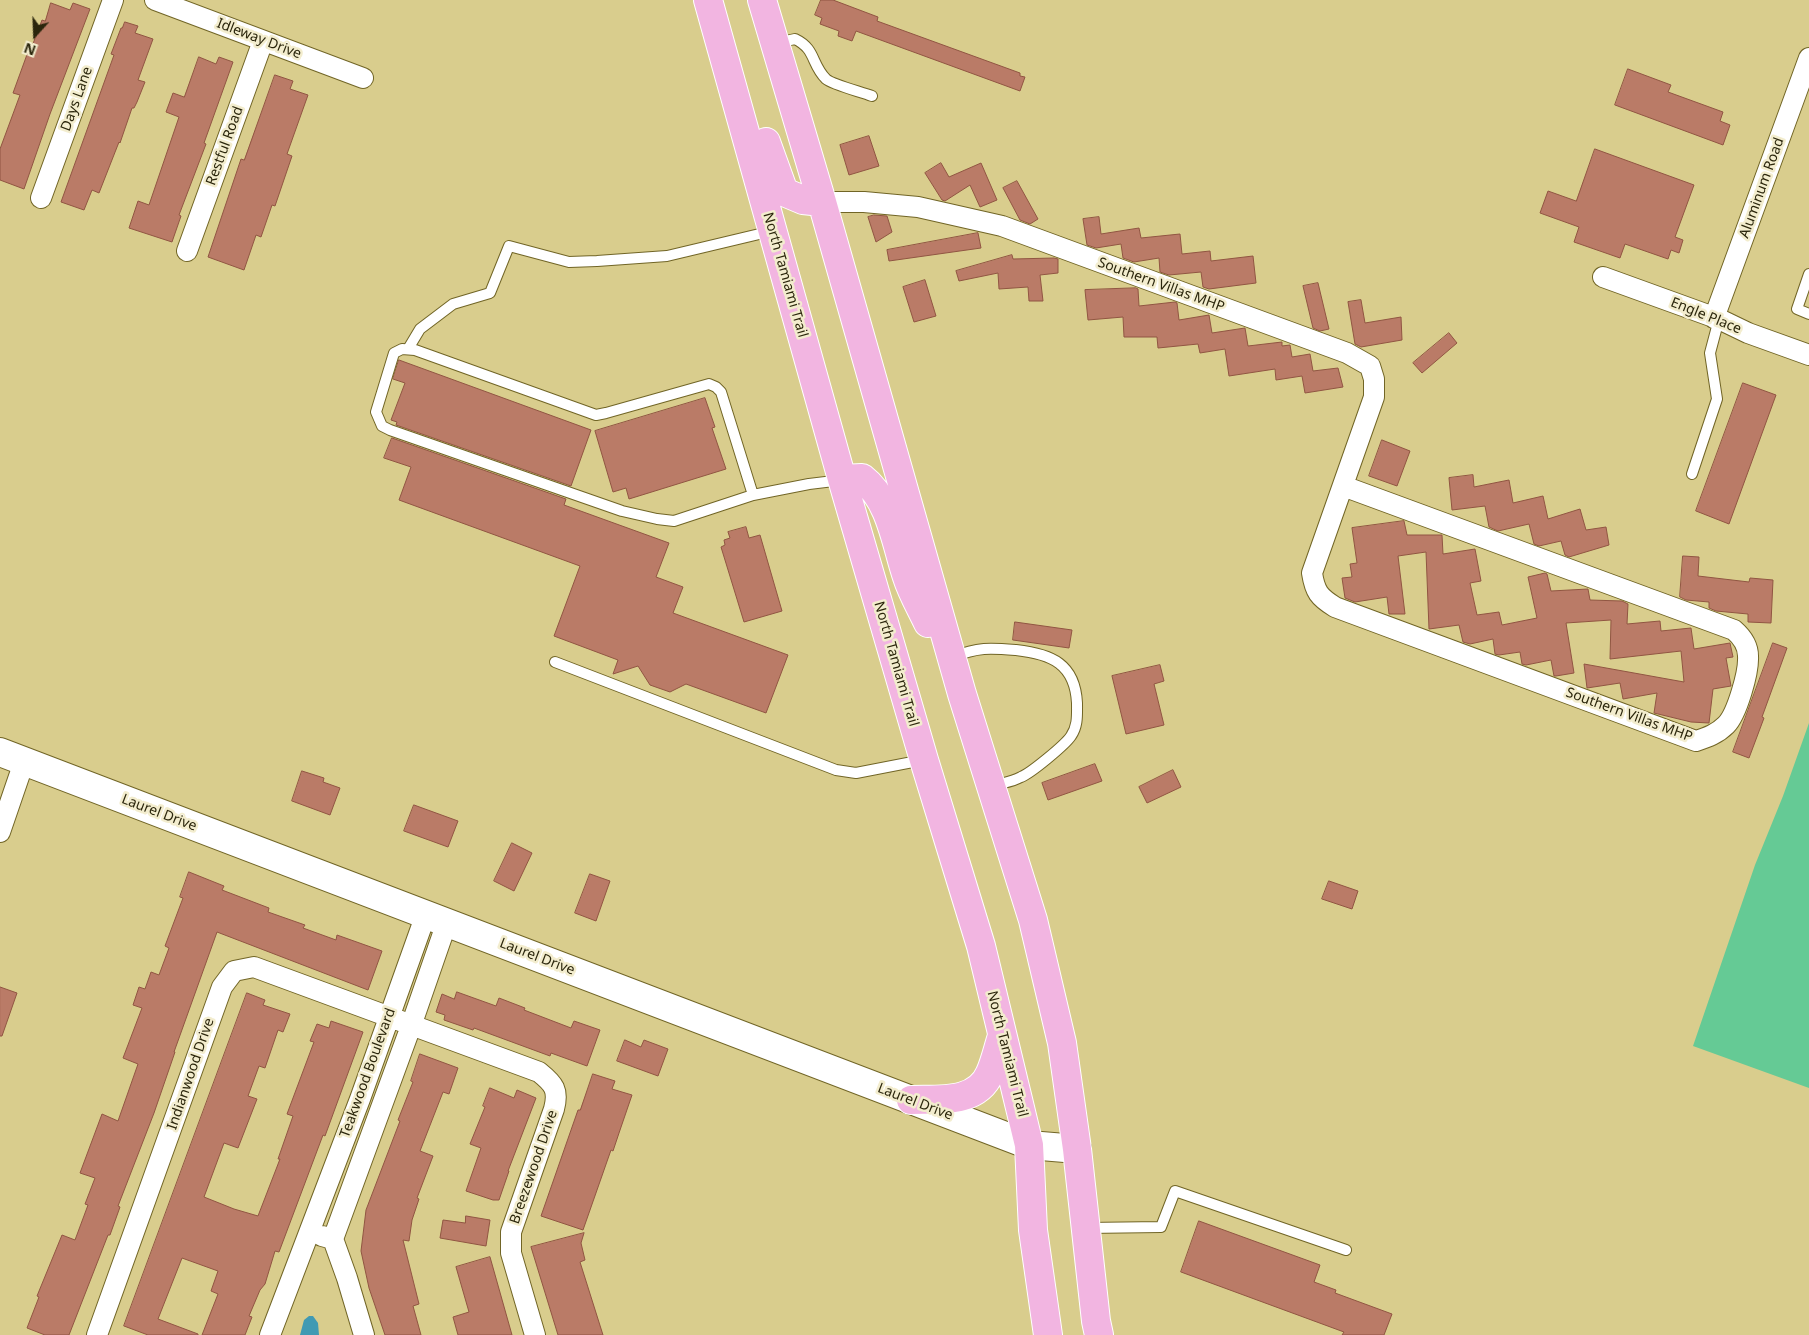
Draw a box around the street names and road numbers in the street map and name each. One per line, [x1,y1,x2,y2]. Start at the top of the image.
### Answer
street label: Idleway Drive [215,15,303,63]
street label: Days Lane [58,65,96,133]
street label: Restful Road [203,104,247,188]
street label: Aluminum Road [1736,136,1788,240]
street label: North Tamiami Trail [759,211,811,339]
street label: Southern Villas MHP [1095,254,1227,316]
street label: Engle Place [1668,294,1744,338]
street label: North Tamiami Trail [870,600,922,728]
street label: Southern Villas MHP [1563,684,1695,746]
street label: Laurel Drive [119,791,199,835]
street label: Laurel Drive [497,935,577,979]
street label: North Tamiami Trail [983,989,1031,1119]
street label: Teakwood Boulevard [337,1006,399,1140]
street label: Indianwood Drive [164,1016,218,1132]
street label: Laurel Drive [875,1080,955,1124]
street label: Breezewood Drive [507,1108,561,1226]

